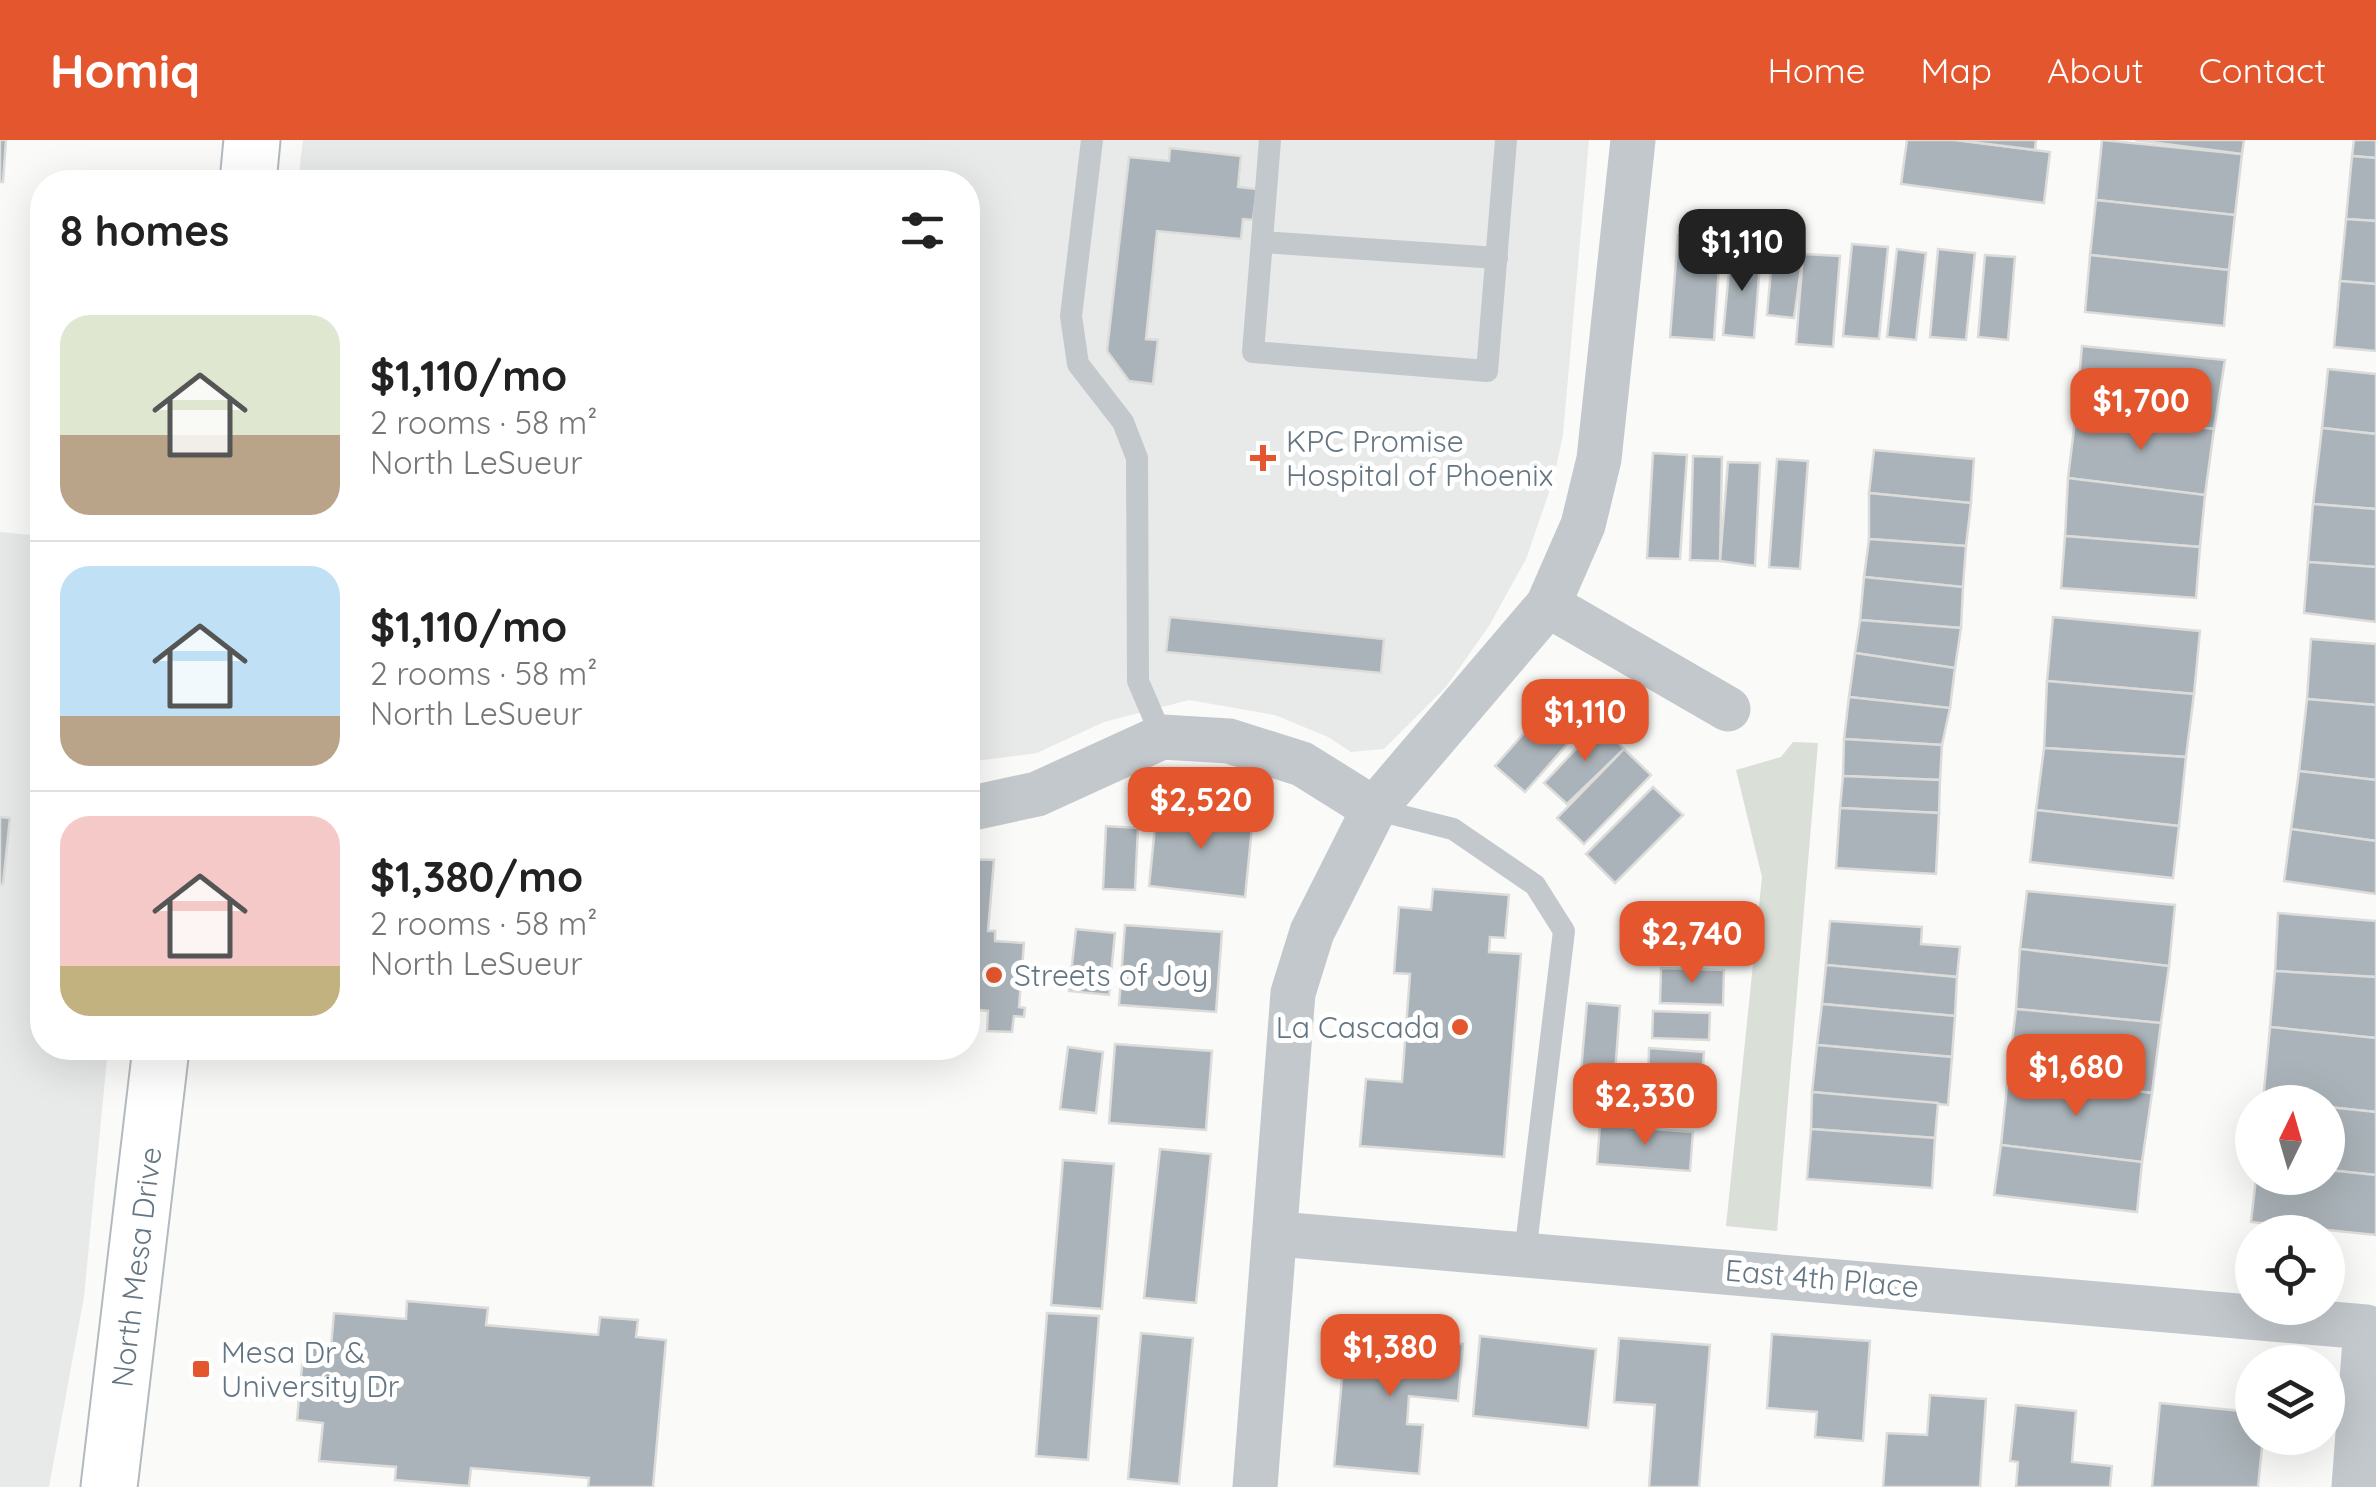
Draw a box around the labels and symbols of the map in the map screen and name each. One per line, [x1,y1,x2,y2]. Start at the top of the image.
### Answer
pin: $1,110 [1661,209,1823,294]
pin: $1,700 [2060,368,2222,453]
place label: KPC Promise Hospital of Phoenix [1286,422,1553,494]
marker: KPC Promise Hospital of Phoenix [1250,445,1276,471]
pin: $1,110 [1504,679,1666,764]
pin: $2,520 [1120,767,1282,852]
pin: $2,740 [1611,901,1773,986]
place label: Streets of Joy [1014,956,1208,994]
marker: Streets of Joy [983,964,1005,986]
place label: La Cascada [1276,1008,1440,1046]
marker: La Cascada [1449,1016,1471,1038]
pin: $1,680 [1995,1034,2157,1119]
pin: $2,330 [1564,1063,1726,1148]
north arrow [2235,1085,2345,1195]
street label: North Mesa Drive [102,1145,170,1389]
street label: East 4th Place [1724,1251,1920,1305]
pin: $1,380 [1309,1314,1471,1399]
place label: Mesa Dr & University Dr [221,1333,400,1405]
marker: Mesa Dr & University Dr [190,1358,212,1380]

